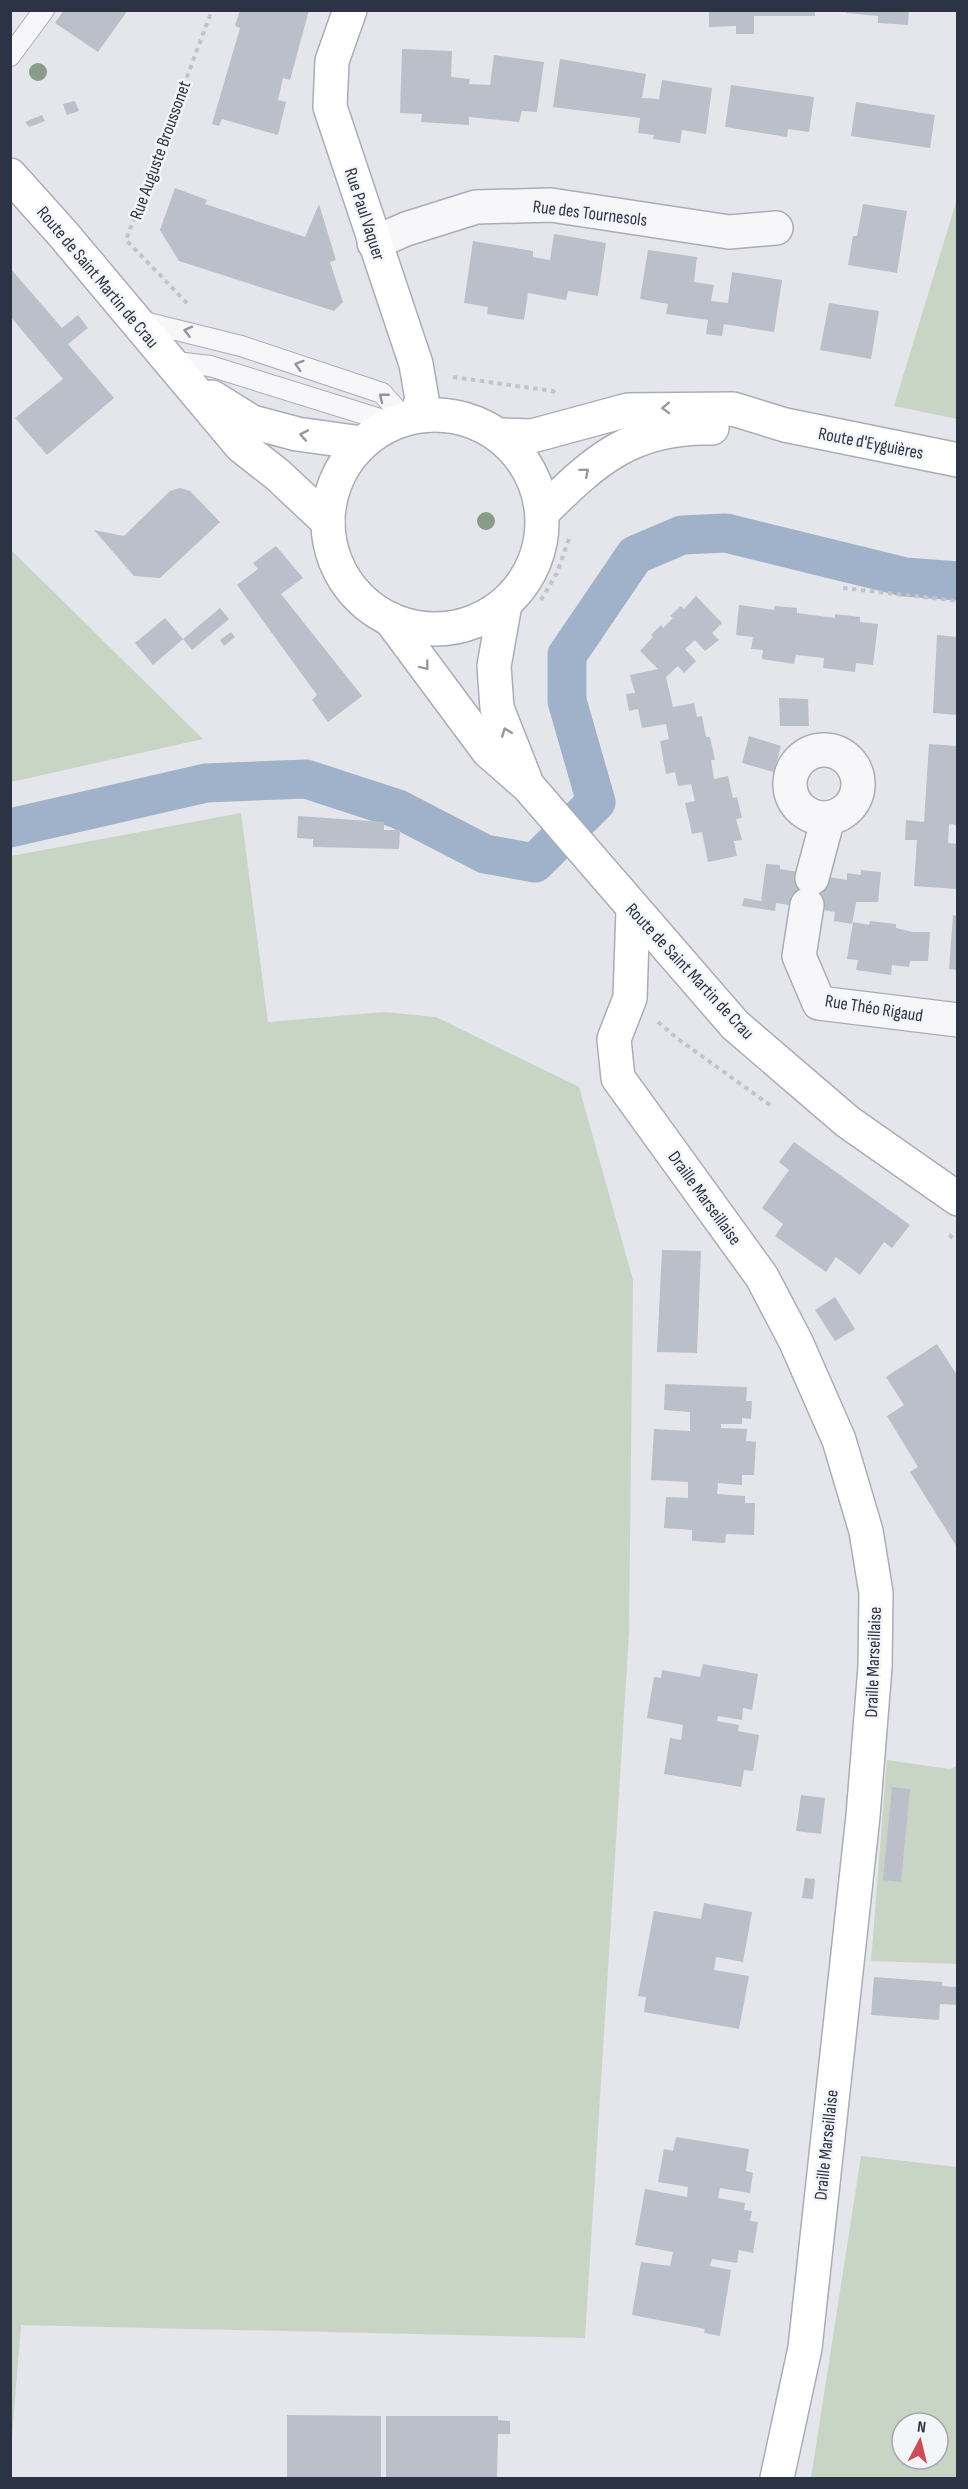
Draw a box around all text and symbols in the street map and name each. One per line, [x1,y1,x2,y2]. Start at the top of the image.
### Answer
street label: Rue Auguste Broussonet [126,77,196,222]
street label: Rue Paul Vaquer [340,165,389,263]
street label: Rue des Tournesols [532,196,648,231]
street label: Route de Saint Martin de Crau [32,202,163,352]
one-way arrow [183,326,193,339]
one-way arrow [294,360,305,373]
one-way arrow [379,393,390,404]
one-way arrow [662,402,671,415]
street label: Route d'Eyguières [817,423,925,464]
one-way arrow [300,430,309,442]
one-way arrow [578,468,589,479]
one-way arrow [418,659,429,670]
one-way arrow [501,727,513,738]
street label: Route de Saint Martin de Crau [621,899,758,1044]
street label: Rue Théo Rigaud [823,990,924,1027]
street label: Draille Marseillaise [663,1147,746,1249]
street label: Draille Marseillaise [861,1606,886,1718]
street label: Draille Marseillaise [810,2089,843,2201]
north arrow [890,2411,950,2471]
text: N [916,2418,927,2438]

